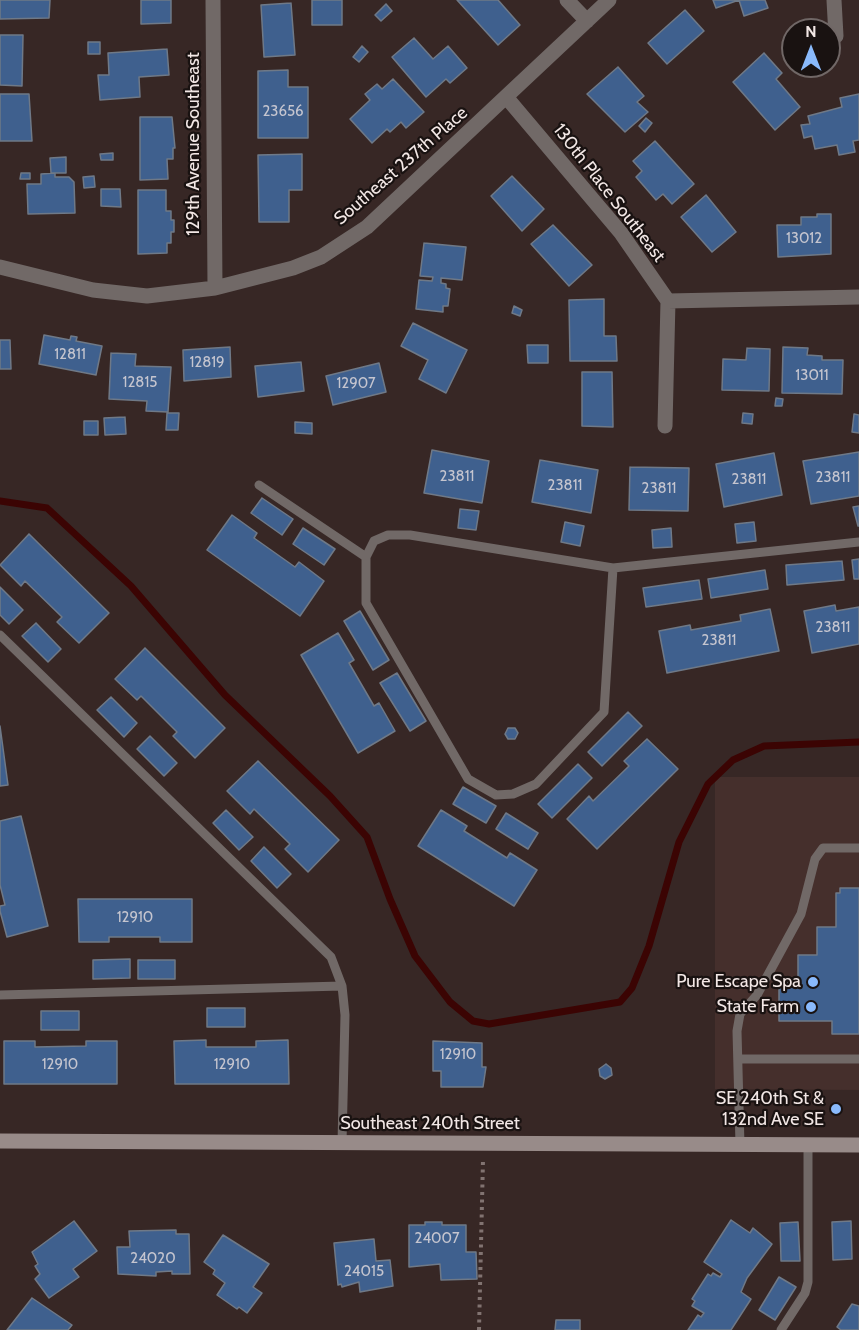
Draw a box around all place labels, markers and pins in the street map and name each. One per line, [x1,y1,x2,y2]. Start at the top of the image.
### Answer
place label: Pure Escape Spa [676,971,801,993]
marker: Pure Escape Spa [806,975,820,989]
place label: State Farm [716,996,799,1018]
marker: State Farm [804,1000,818,1014]
place label: SE 240th St & 132nd Ave SE [716,1088,824,1130]
marker: SE 240th St & 132nd Ave SE [829,1102,843,1116]

